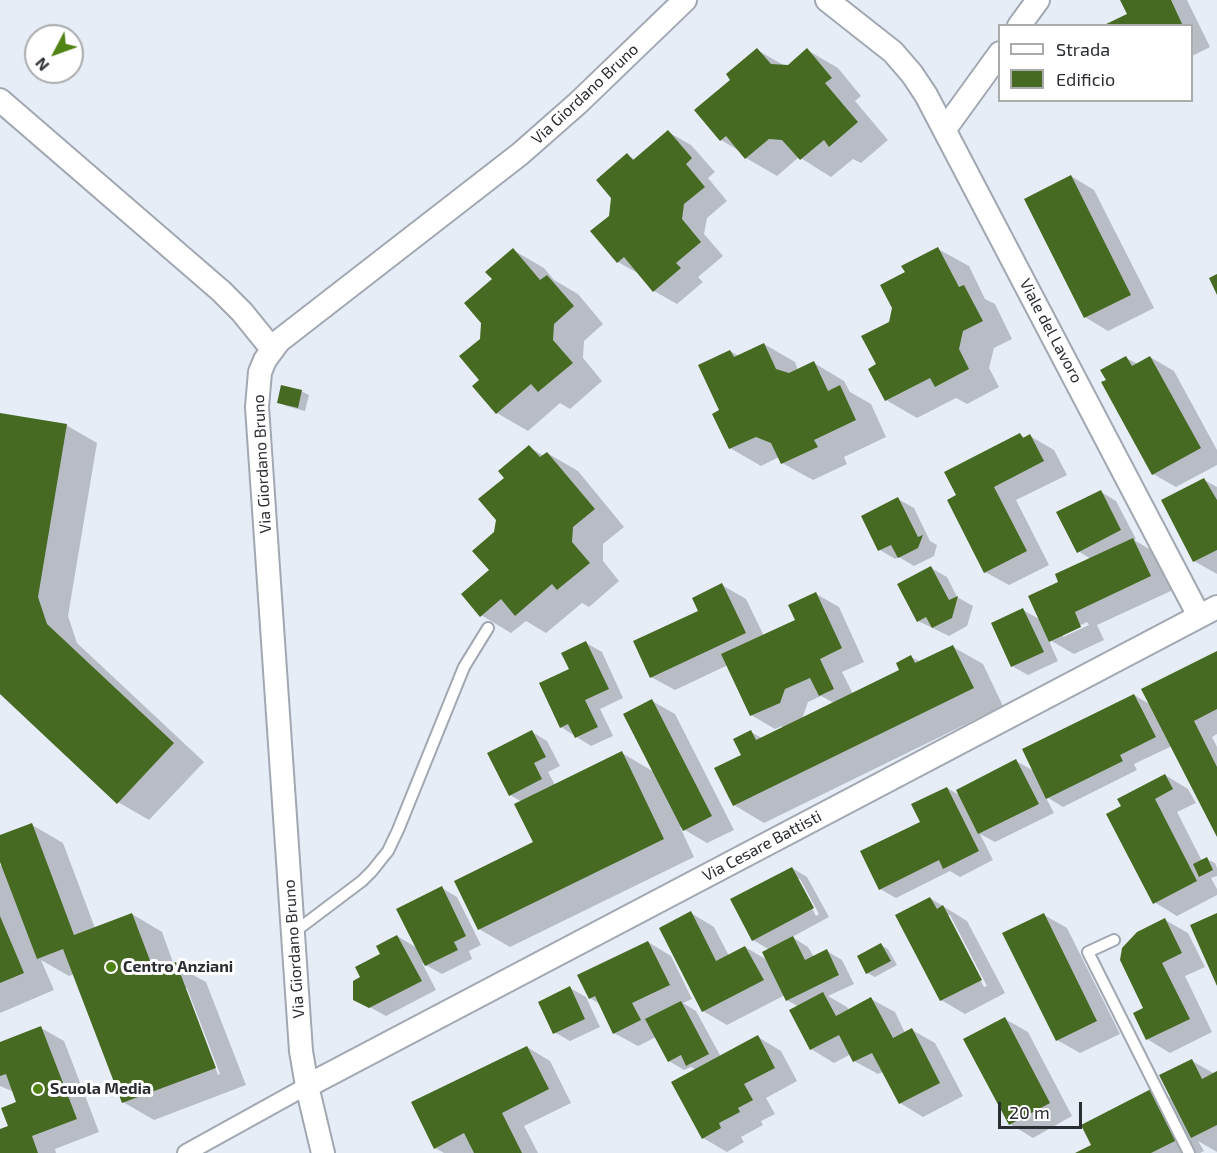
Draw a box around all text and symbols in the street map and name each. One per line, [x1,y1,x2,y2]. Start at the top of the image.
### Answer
north arrow [24,24,84,84]
legend [998,24,1193,102]
text: Strada [1056,38,1110,60]
street label: Via Giordano Bruno [528,40,642,148]
text: N [31,54,53,75]
text: Edificio [1056,68,1115,90]
street label: Viale del Lavoro [1015,276,1087,386]
street label: Via Giordano Bruno [249,394,275,534]
street label: Via Cesare Battisti [699,807,825,885]
street label: Via Giordano Bruno [280,879,308,1019]
place label: Centro Anziani [123,957,233,977]
marker: Centro Anziani [104,960,118,974]
place label: Scuola Media [50,1079,151,1099]
marker: Scuola Media [31,1082,45,1096]
scale bar [1001,1090,1085,1128]
text: 20 m [1009,1101,1050,1123]

